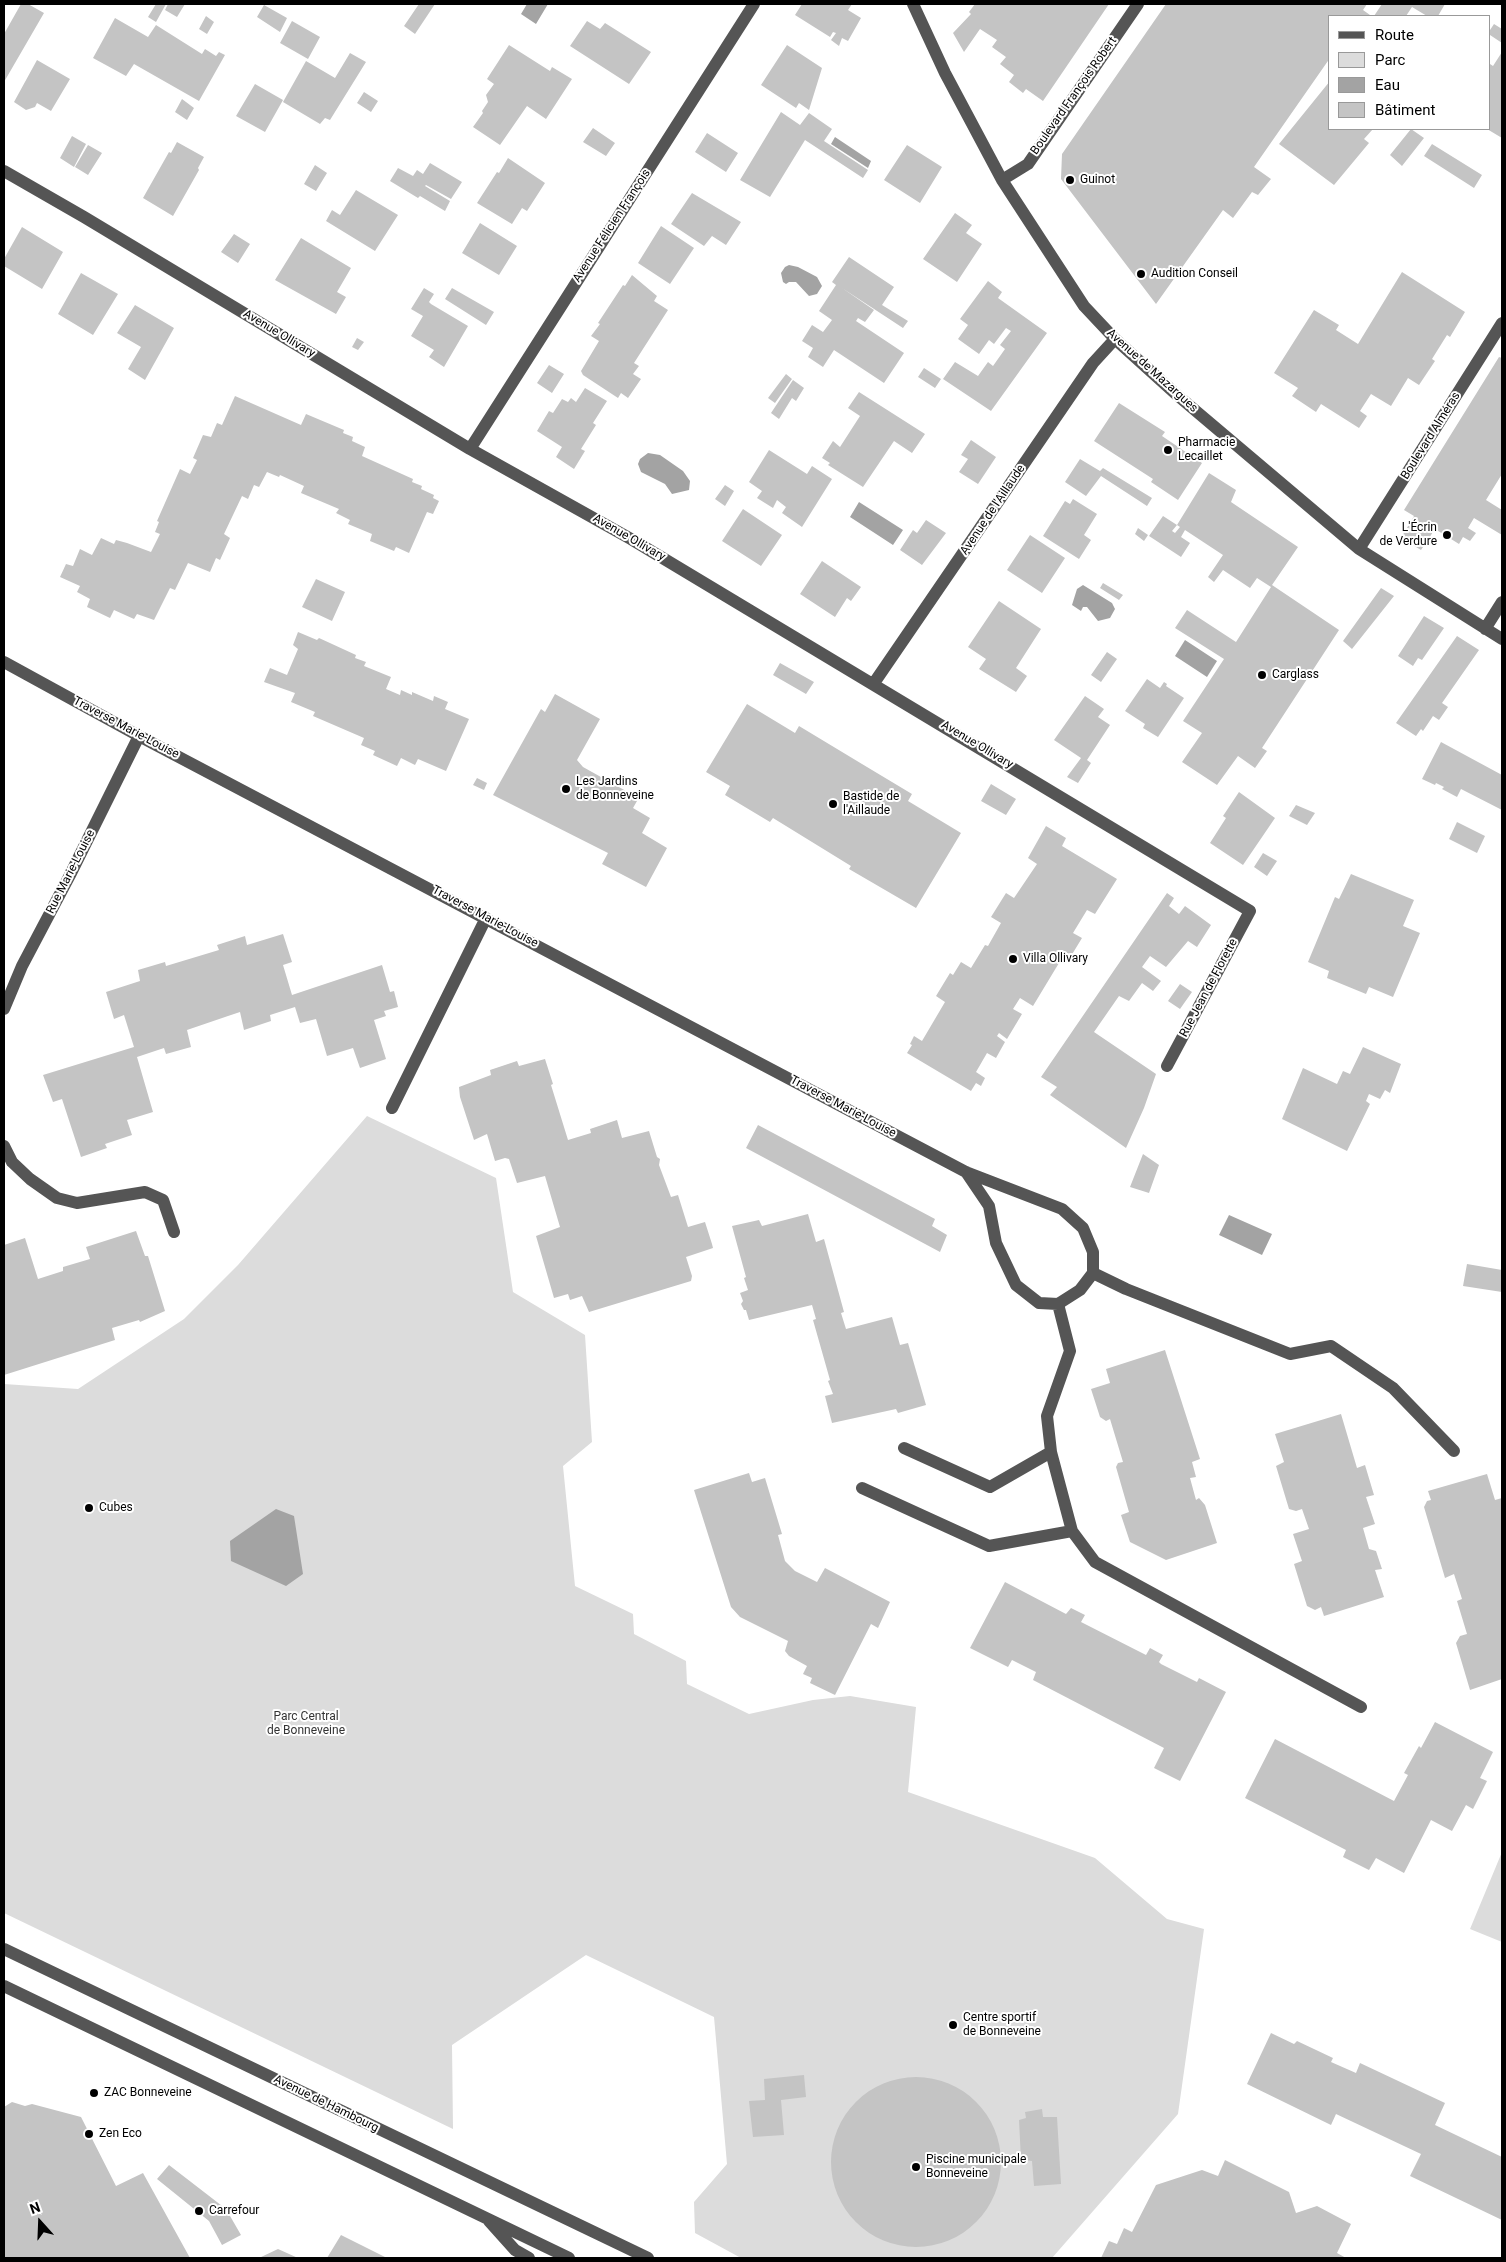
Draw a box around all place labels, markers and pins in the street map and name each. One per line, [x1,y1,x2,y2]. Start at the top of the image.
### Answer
place label: Guinot [1080,173,1115,187]
marker: Guinot [1064,174,1076,186]
place label: Audition Conseil [1151,267,1238,281]
marker: Audition Conseil [1135,268,1147,280]
place label: Pharmacie Lecaillet [1178,436,1235,464]
marker: Pharmacie Lecaillet [1162,444,1174,456]
place label: L'Écrin de Verdure [1379,521,1437,549]
marker: L'Écrin de Verdure [1441,529,1453,541]
place label: Carglass [1272,668,1319,682]
marker: Carglass [1256,669,1268,681]
place label: Les Jardins de Bonneveine [576,775,654,803]
marker: Les Jardins de Bonneveine [560,783,572,795]
place label: Bastide de l'Aillaude [843,790,899,818]
marker: Bastide de l'Aillaude [827,798,839,810]
place label: Villa Ollivary [1023,952,1088,966]
marker: Villa Ollivary [1007,953,1019,965]
place label: Cubes [99,1501,133,1515]
marker: Cubes [83,1502,95,1514]
place label: Centre sportif de Bonneveine [963,2011,1041,2039]
marker: Centre sportif de Bonneveine [947,2019,959,2031]
place label: ZAC Bonneveine [104,2086,192,2100]
marker: ZAC Bonneveine [88,2087,100,2099]
place label: Zen Eco [99,2127,142,2141]
marker: Zen Eco [83,2128,95,2140]
place label: Piscine municipale Bonneveine [926,2153,1026,2181]
marker: Piscine municipale Bonneveine [910,2161,922,2173]
place label: Carrefour [209,2204,259,2218]
marker: Carrefour [193,2205,205,2217]

